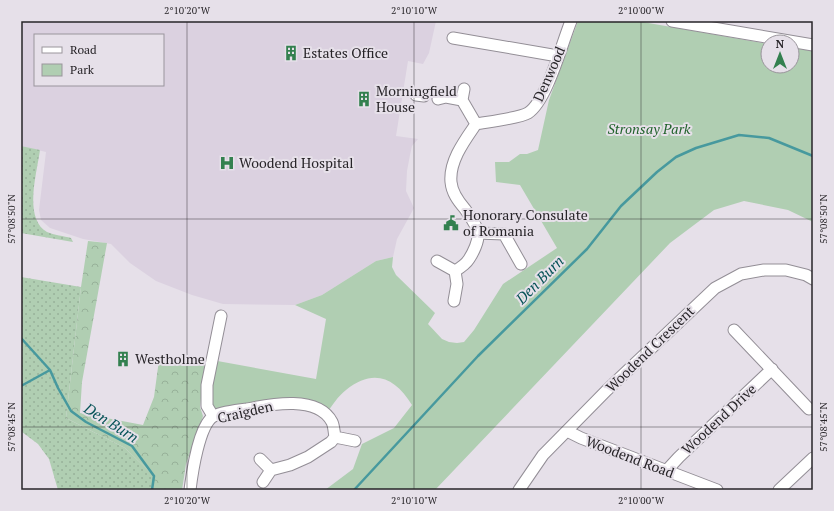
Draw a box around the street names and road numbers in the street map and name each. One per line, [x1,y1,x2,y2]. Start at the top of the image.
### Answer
street label: Denwood [528,43,569,104]
street label: Woodend Crescent [601,301,699,396]
street label: Woodend Drive [677,379,760,458]
street label: Craigden [215,396,275,427]
street label: Woodend Road [583,431,677,482]

